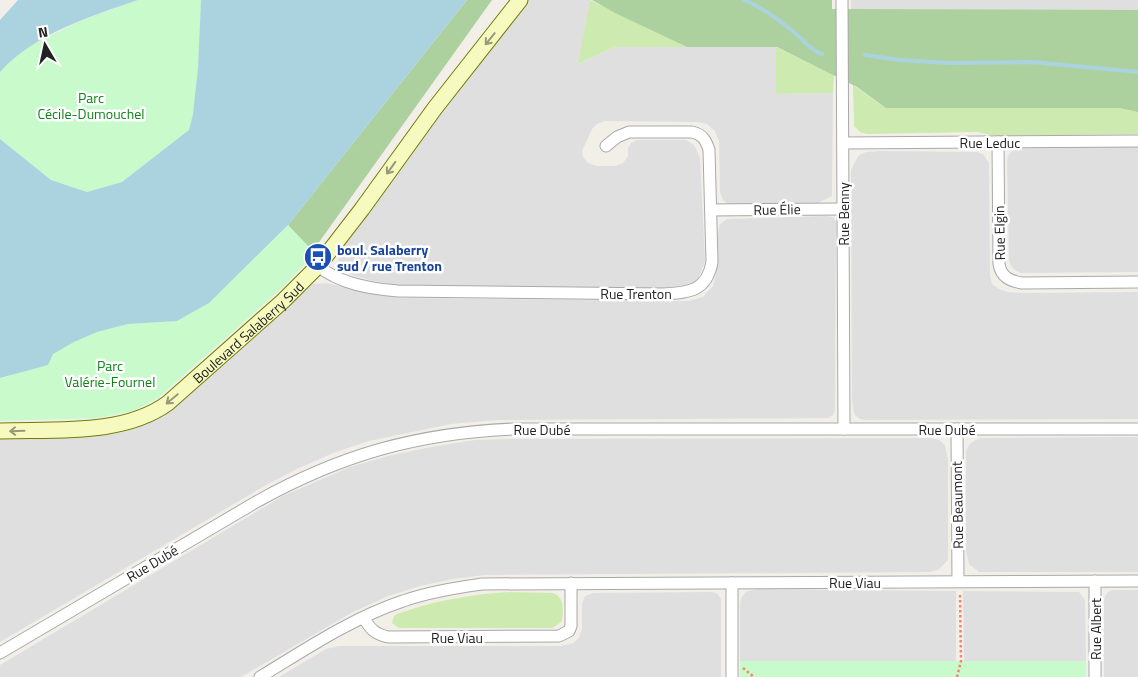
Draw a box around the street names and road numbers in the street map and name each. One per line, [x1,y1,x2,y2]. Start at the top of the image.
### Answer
street label: Rue Leduc [960,132,1020,153]
street label: Rue Benny [833,182,854,246]
street label: Rue Élie [753,198,801,220]
street label: Rue Elgin [988,205,1010,261]
street label: Boulevard Salaberry Sud [187,276,308,388]
street label: Rue Trenton [600,283,672,304]
street label: Rue Dubé [513,419,571,440]
street label: Rue Dubé [918,419,976,440]
street label: Rue Beaumont [946,461,968,549]
street label: Rue Dubé [122,539,182,587]
street label: Rue Viau [829,572,881,593]
street label: Rue Albert [1085,598,1106,660]
street label: Rue Viau [431,627,483,648]

